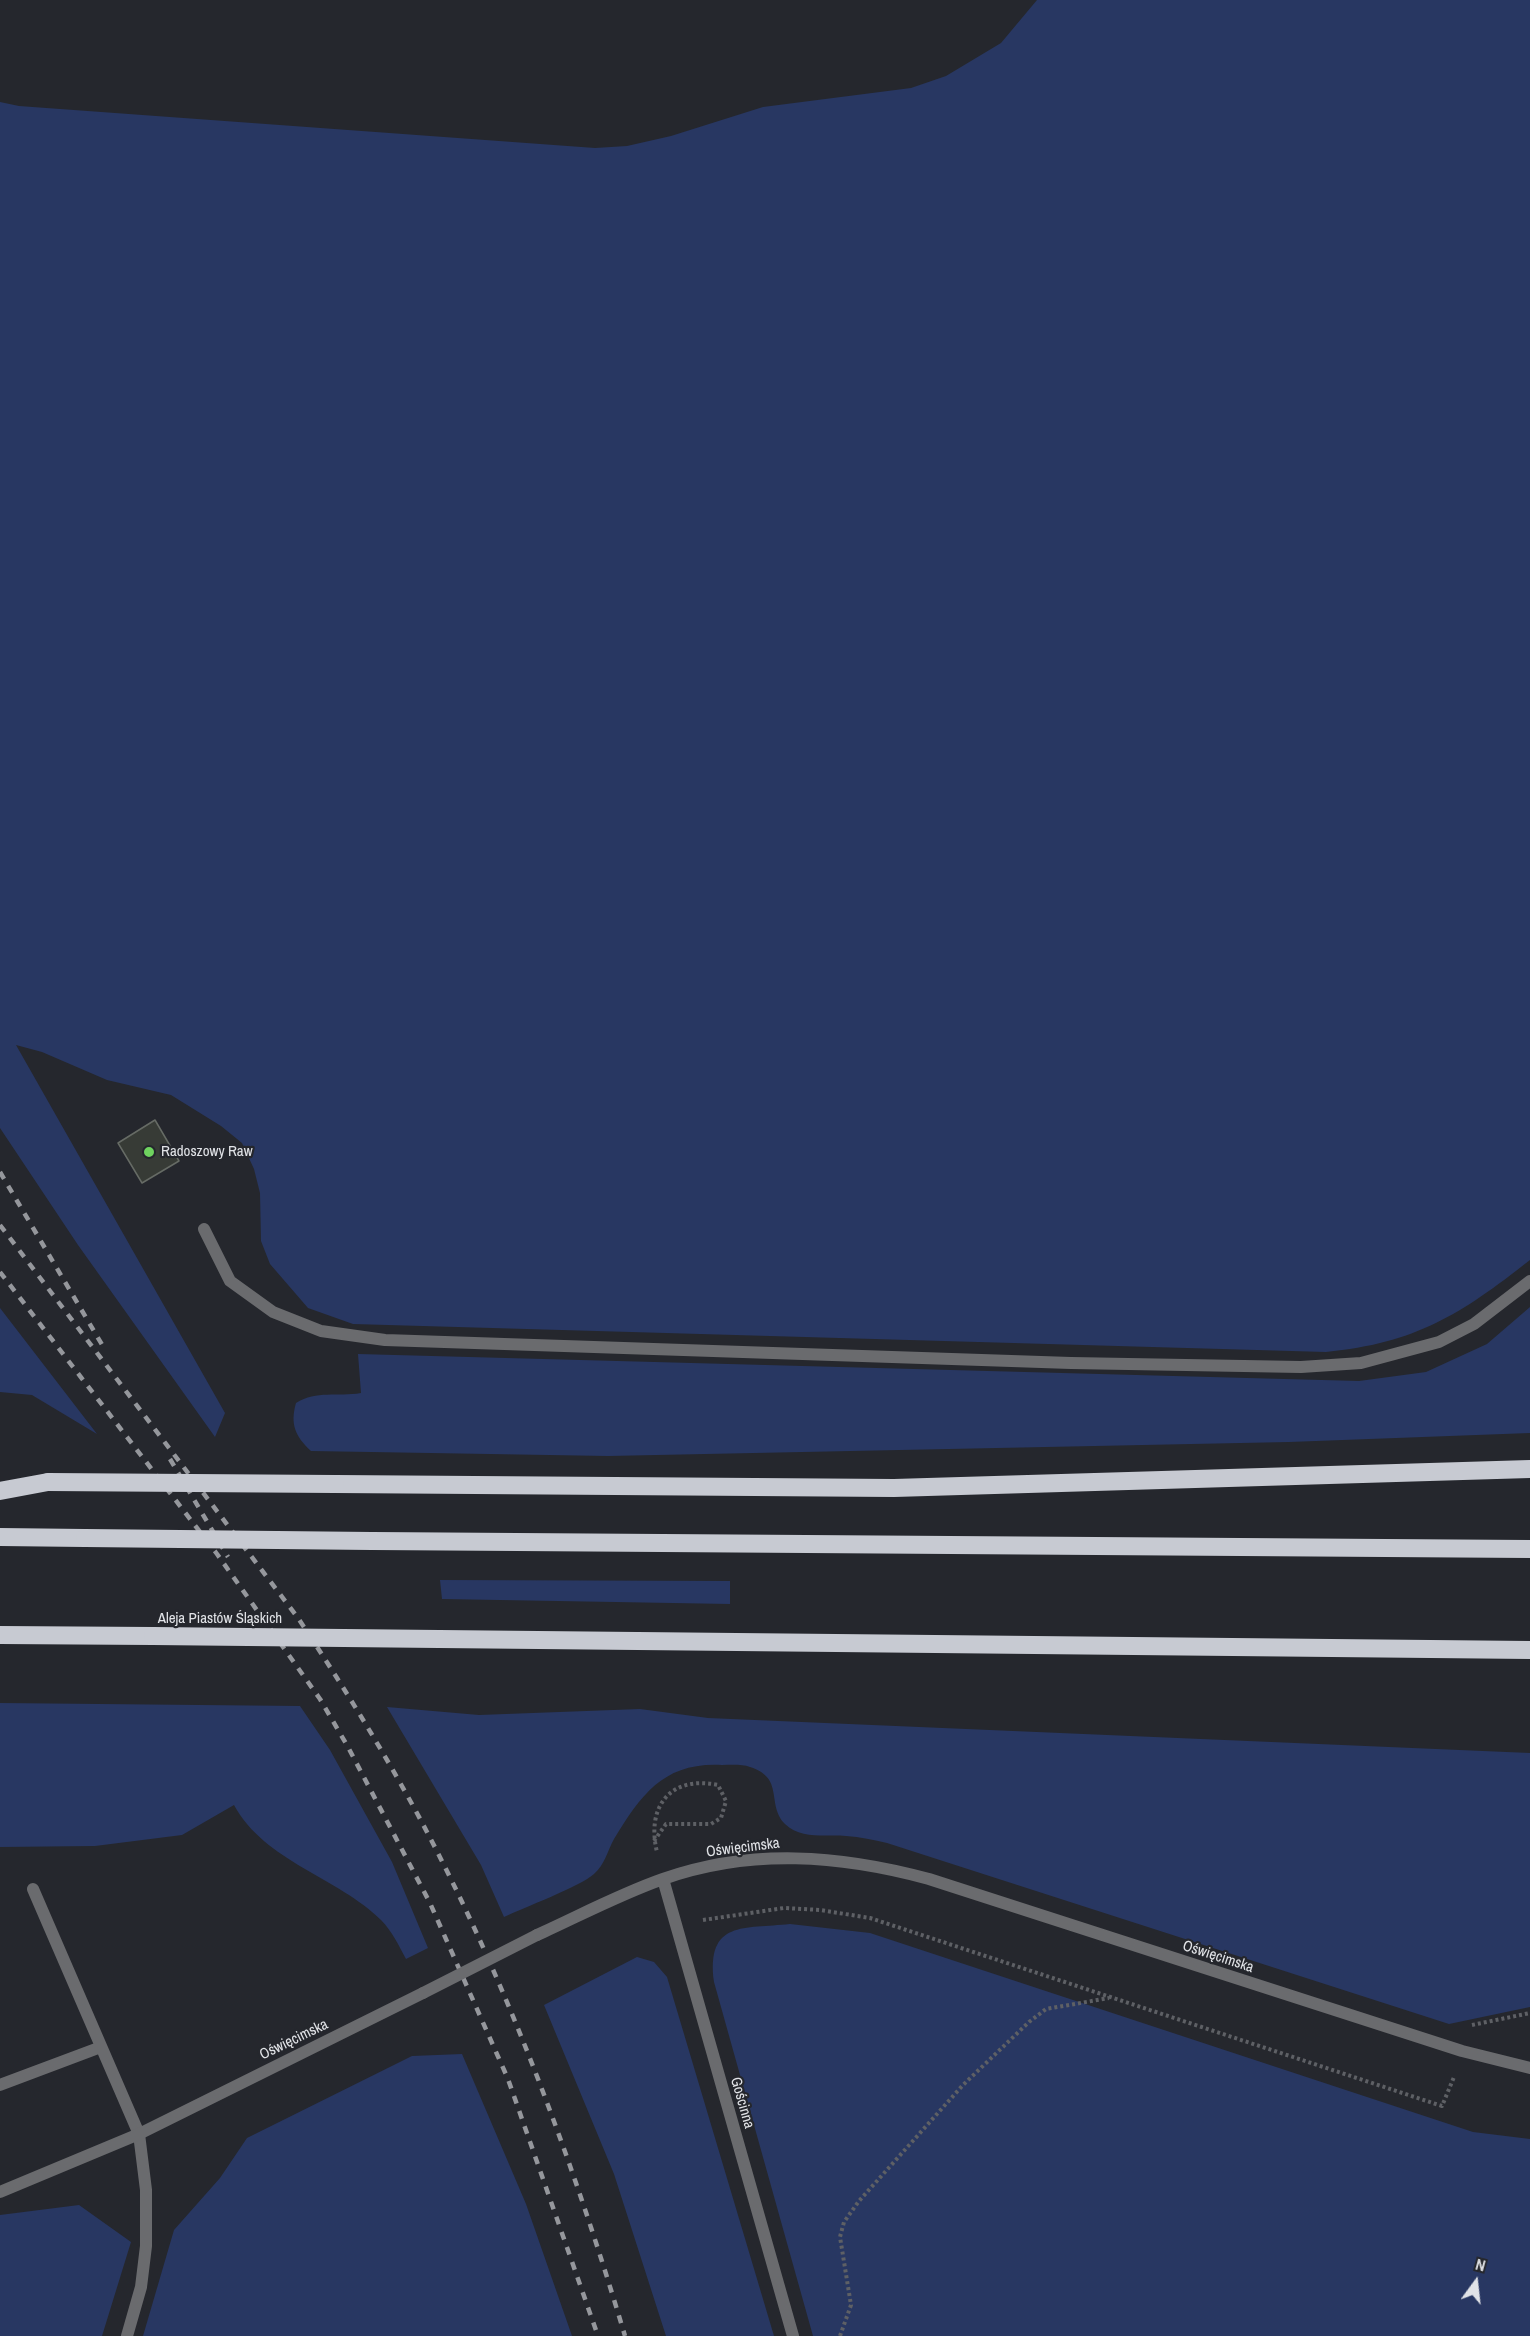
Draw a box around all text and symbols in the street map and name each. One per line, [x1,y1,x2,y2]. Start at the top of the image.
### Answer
place label: Radoszowy Raw [161,1143,253,1161]
marker: Radoszowy Raw [142,1145,156,1159]
street label: Aleja Piastów Śląskich [158,1610,282,1628]
street label: Oświęcimska [705,1835,781,1861]
street label: Oświęcimska [1180,1937,1256,1977]
street label: Oświęcimska [257,2016,331,2064]
street label: Gościnna [726,2075,758,2131]
north arrow [1446,2252,1506,2312]
text: N [1473,2253,1488,2276]

